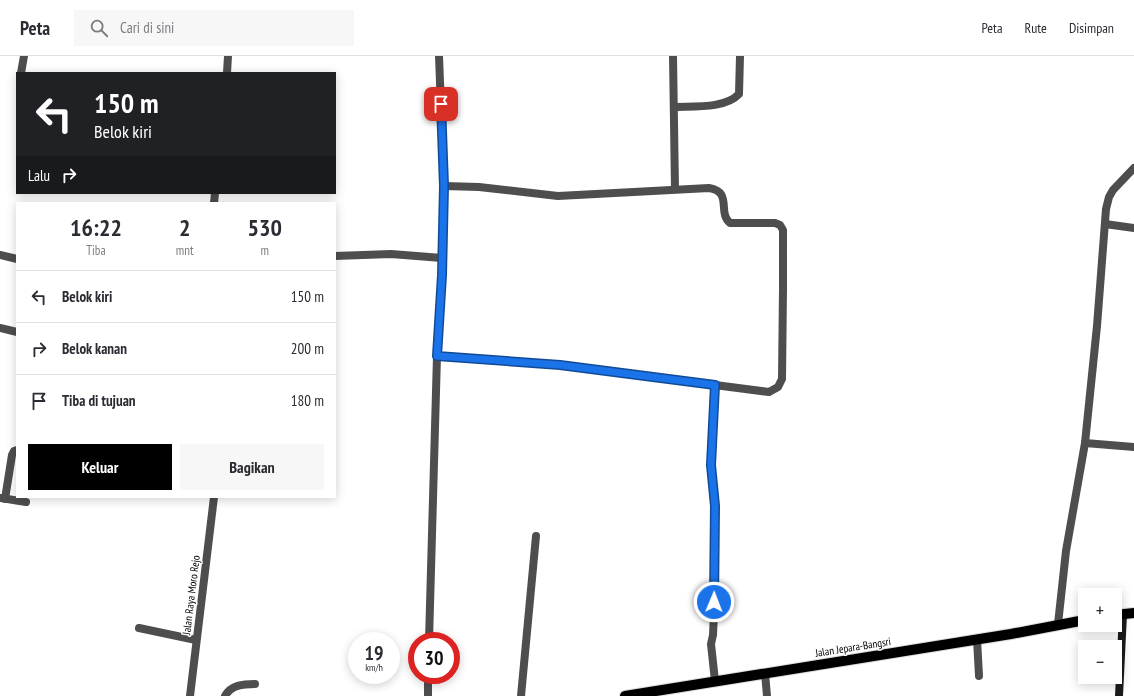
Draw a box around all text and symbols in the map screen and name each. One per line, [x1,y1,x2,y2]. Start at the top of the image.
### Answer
search box [74,10,354,46]
text: Peta [20,16,50,40]
icon: search [88,17,110,39]
text: Cari di sini [120,18,174,37]
text: Peta [981,19,1003,37]
text: Rute [1025,19,1047,37]
text: Disimpan [1069,19,1114,37]
text: 150 m [94,84,158,121]
pin [424,87,458,121]
icon: left [28,88,80,140]
icon: arrive [430,93,452,115]
text: Belok kiri [94,120,152,143]
icon: right [58,164,80,186]
text: Lalu [28,166,50,185]
text: 16:22 [70,212,122,243]
text: 2 [179,212,190,243]
text: 530 [248,212,282,243]
text: Tiba [86,242,106,259]
text: mnt [176,242,194,259]
text: m [261,242,269,259]
icon: left [28,286,50,308]
text: Belok kiri [62,287,112,306]
text: 150 m [291,287,324,306]
icon: right [28,338,50,360]
text: Belok kanan [62,339,127,358]
text: 200 m [291,339,324,358]
icon: arrive [28,390,50,412]
text: Tiba di tujuan [62,391,136,410]
text: 180 m [291,391,324,410]
button: Keluar [28,444,172,490]
button: Bagikan [180,444,324,490]
street label: Jalan Raya Moro Rejo [179,554,203,637]
position arrow [693,581,735,623]
map controls [1078,588,1122,684]
button: + [1078,588,1122,632]
speed limit sign: 30 [408,632,460,684]
street label: Jalan Jepara-Bangsri [813,634,892,660]
text: 19 [364,640,384,666]
button: − [1078,640,1122,684]
text: km/h [365,661,383,674]

